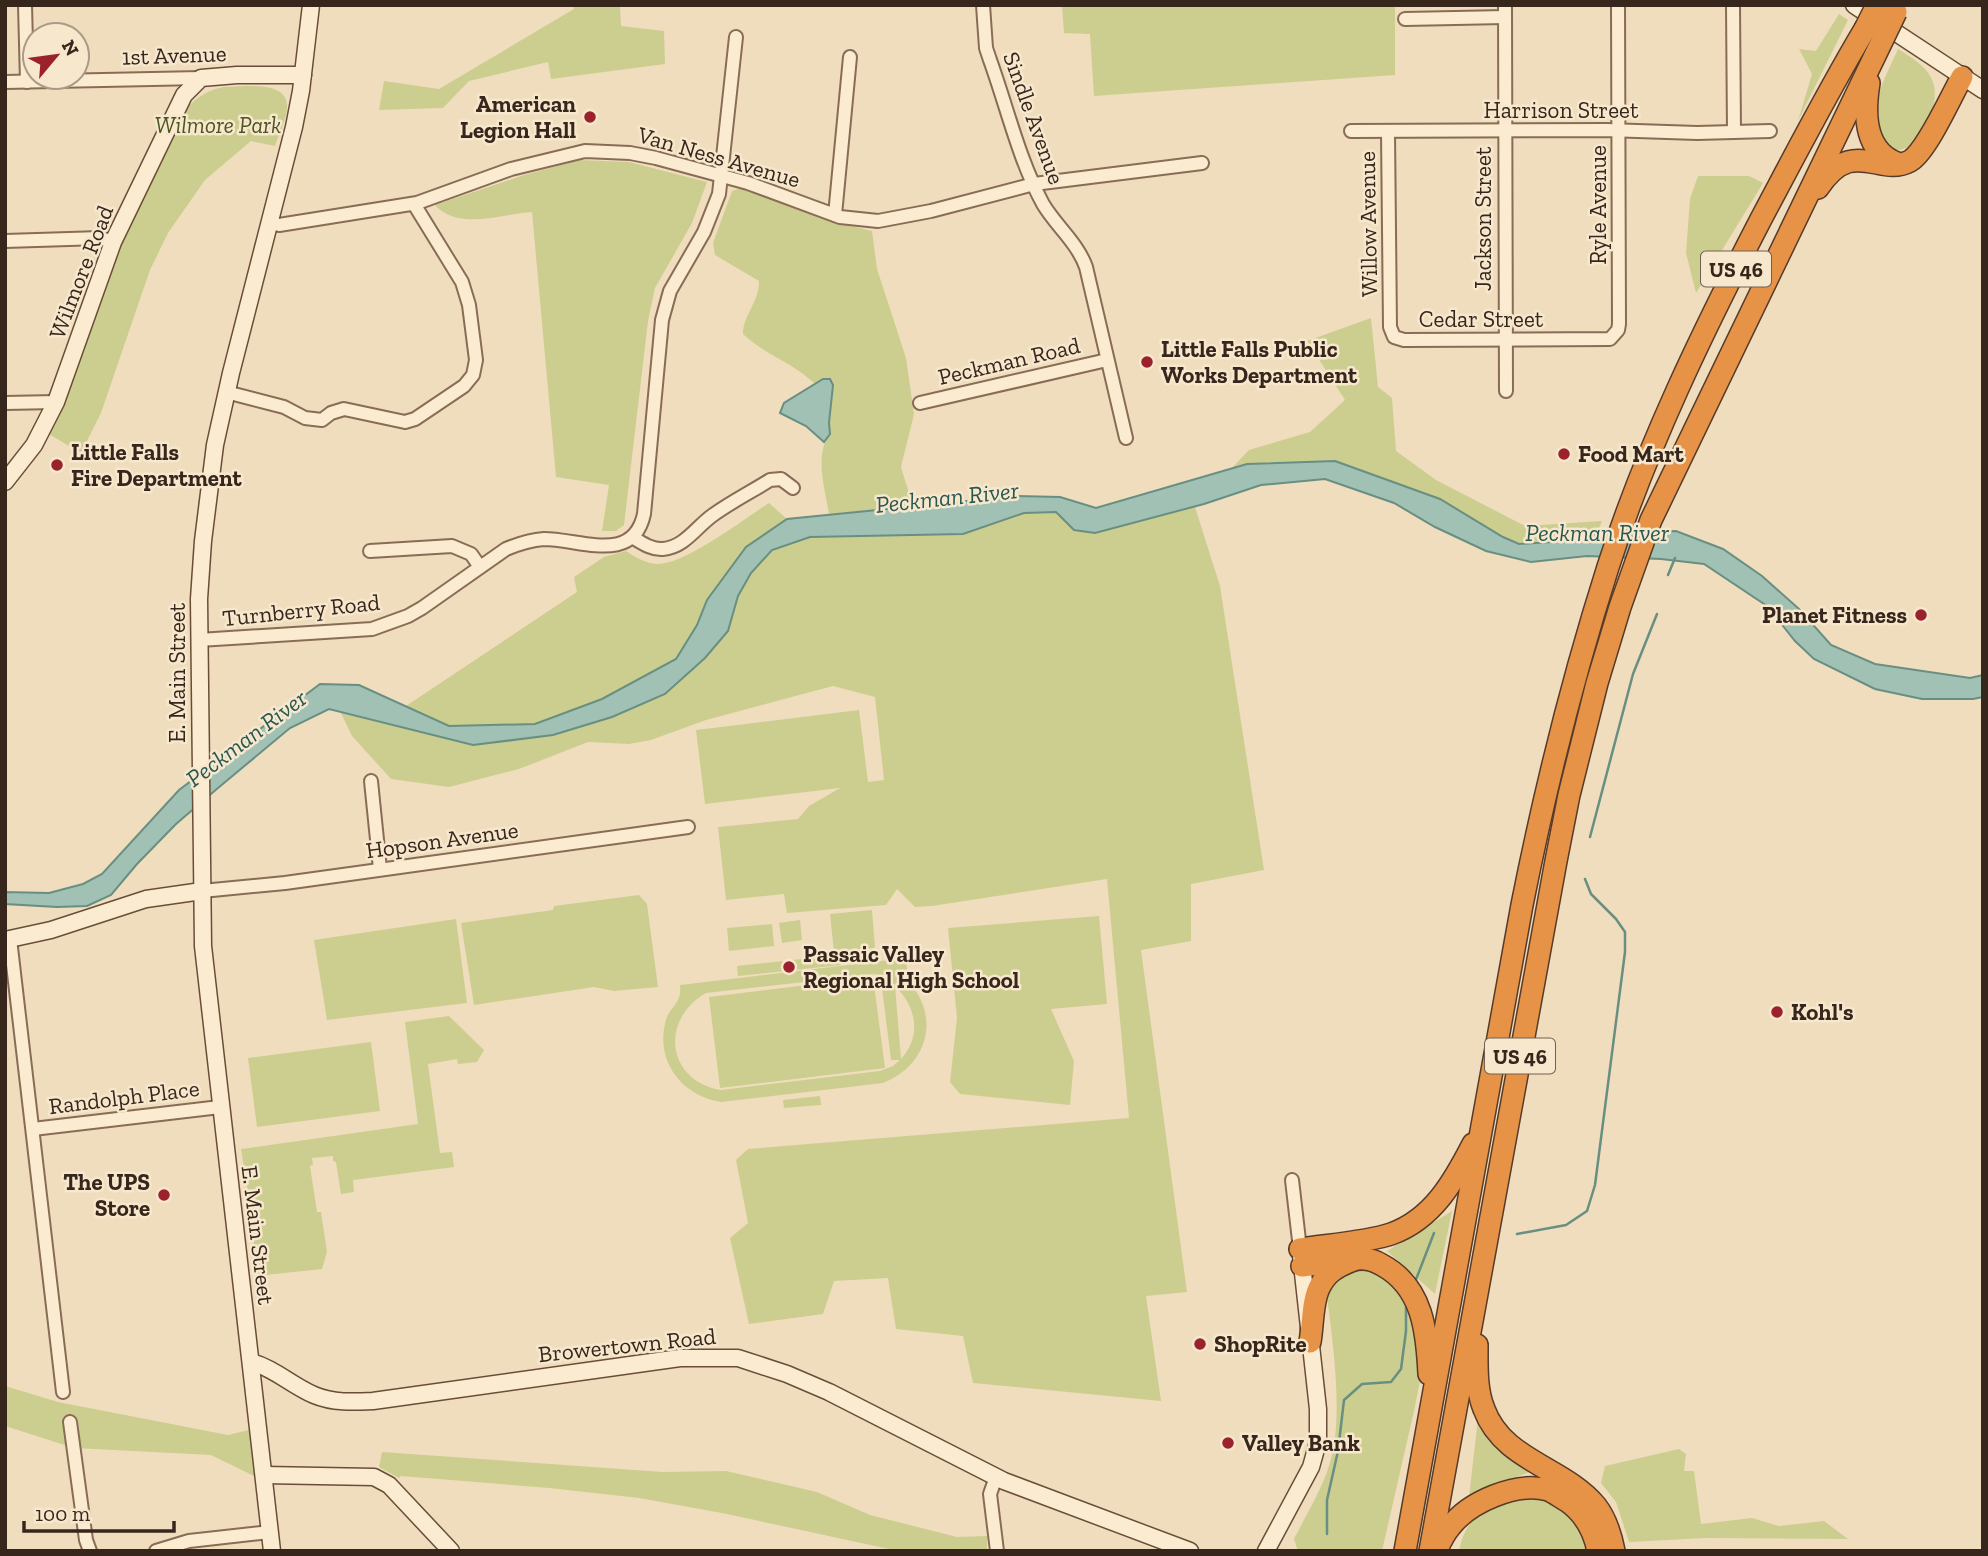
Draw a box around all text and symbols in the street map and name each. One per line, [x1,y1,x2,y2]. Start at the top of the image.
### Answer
north arrow [21,21,91,91]
text: N [57,36,84,60]
street label: 1st Avenue [121,39,227,71]
street label: Sindle Avenue [997,48,1071,188]
place label: American Legion Hall [460,90,576,144]
street label: Harrison Street [1484,96,1639,124]
marker: American Legion Hall [582,109,598,125]
park label: Wilmore Park [155,111,281,139]
street label: Van Ness Avenue [634,120,804,194]
street label: Ryle Avenue [1584,145,1612,265]
street label: Jackson Street [1469,146,1497,291]
street label: Willow Avenue [1353,151,1383,297]
street label: Wilmore Road [43,201,119,343]
road number: US 46 [1701,252,1771,286]
street label: Cedar Street [1419,305,1544,333]
street label: Peckman Road [935,331,1083,391]
place label: Little Falls Public Works Department [1161,335,1358,389]
marker: Little Falls Public Works Department [1139,354,1155,370]
place label: Little Falls Fire Department [71,438,243,492]
place label: Food Mart [1578,440,1684,468]
marker: Food Mart [1556,446,1572,462]
marker: Little Falls Fire Department [49,457,65,473]
water label: Peckman River [874,475,1021,519]
water label: Peckman River [1525,518,1670,547]
street label: Turnberry Road [221,588,382,632]
place label: Planet Fitness [1762,601,1907,629]
street label: E. Main Street [163,602,191,743]
marker: Planet Fitness [1913,607,1929,623]
water label: Peckman River [180,683,313,793]
street label: Hopson Avenue [364,815,520,865]
place label: Passaic Valley Regional High School [803,940,1020,994]
marker: Passaic Valley Regional High School [781,959,797,975]
place label: Kohl's [1791,998,1854,1026]
marker: Kohl's [1769,1004,1785,1020]
road number: US 46 [1485,1038,1555,1074]
street label: Randolph Place [47,1074,201,1120]
street label: E. Main Street [236,1164,280,1307]
place label: The UPS Store [63,1168,150,1222]
marker: The UPS Store [156,1187,172,1203]
street label: Browertown Road [537,1322,718,1368]
place label: ShopRite [1214,1330,1307,1358]
marker: ShopRite [1192,1336,1208,1352]
place label: Valley Bank [1242,1429,1360,1457]
marker: Valley Bank [1220,1435,1236,1451]
scale bar [24,1490,175,1534]
text: 100 m [35,1501,90,1526]

